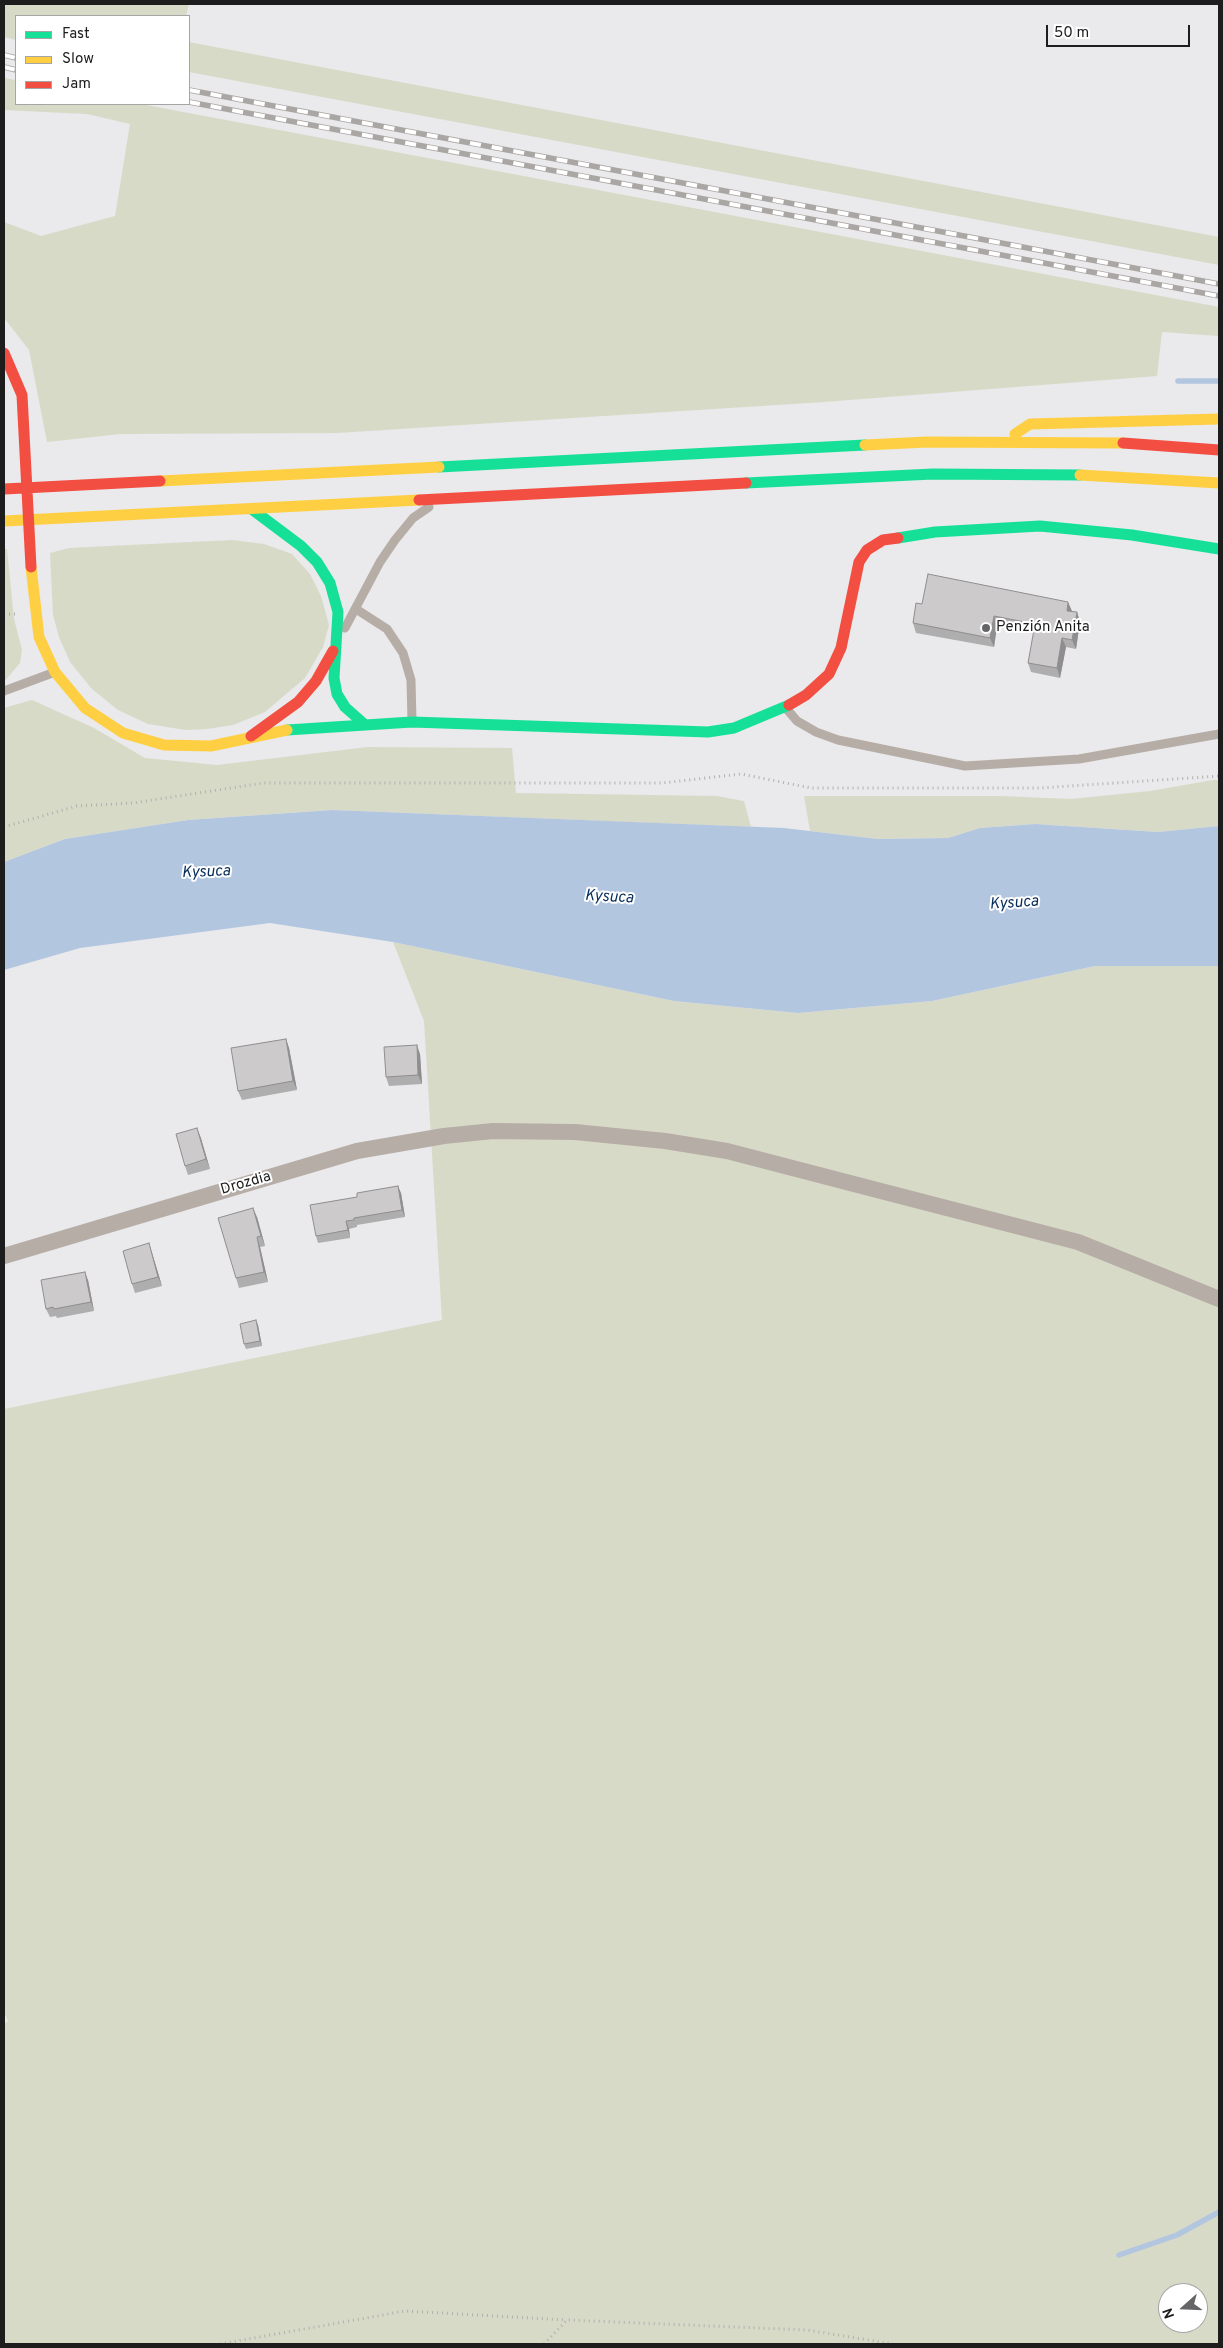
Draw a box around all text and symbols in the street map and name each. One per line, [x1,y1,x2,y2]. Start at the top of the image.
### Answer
legend [15,15,190,105]
scale bar [1048,15,1192,47]
text: 50 m [1054,24,1089,43]
text: Fast [62,25,90,44]
text: Slow [62,50,94,69]
text: Jam [62,75,91,94]
place label: Penzión Anita [996,619,1090,637]
marker: Penzión Anita [980,622,992,634]
water label: Kysuca [181,863,231,883]
water label: Kysuca [584,887,634,909]
water label: Kysuca [989,893,1039,915]
street label: Drozdia [219,1168,273,1200]
north arrow [1158,2283,1208,2333]
text: N [1160,2305,1179,2321]

